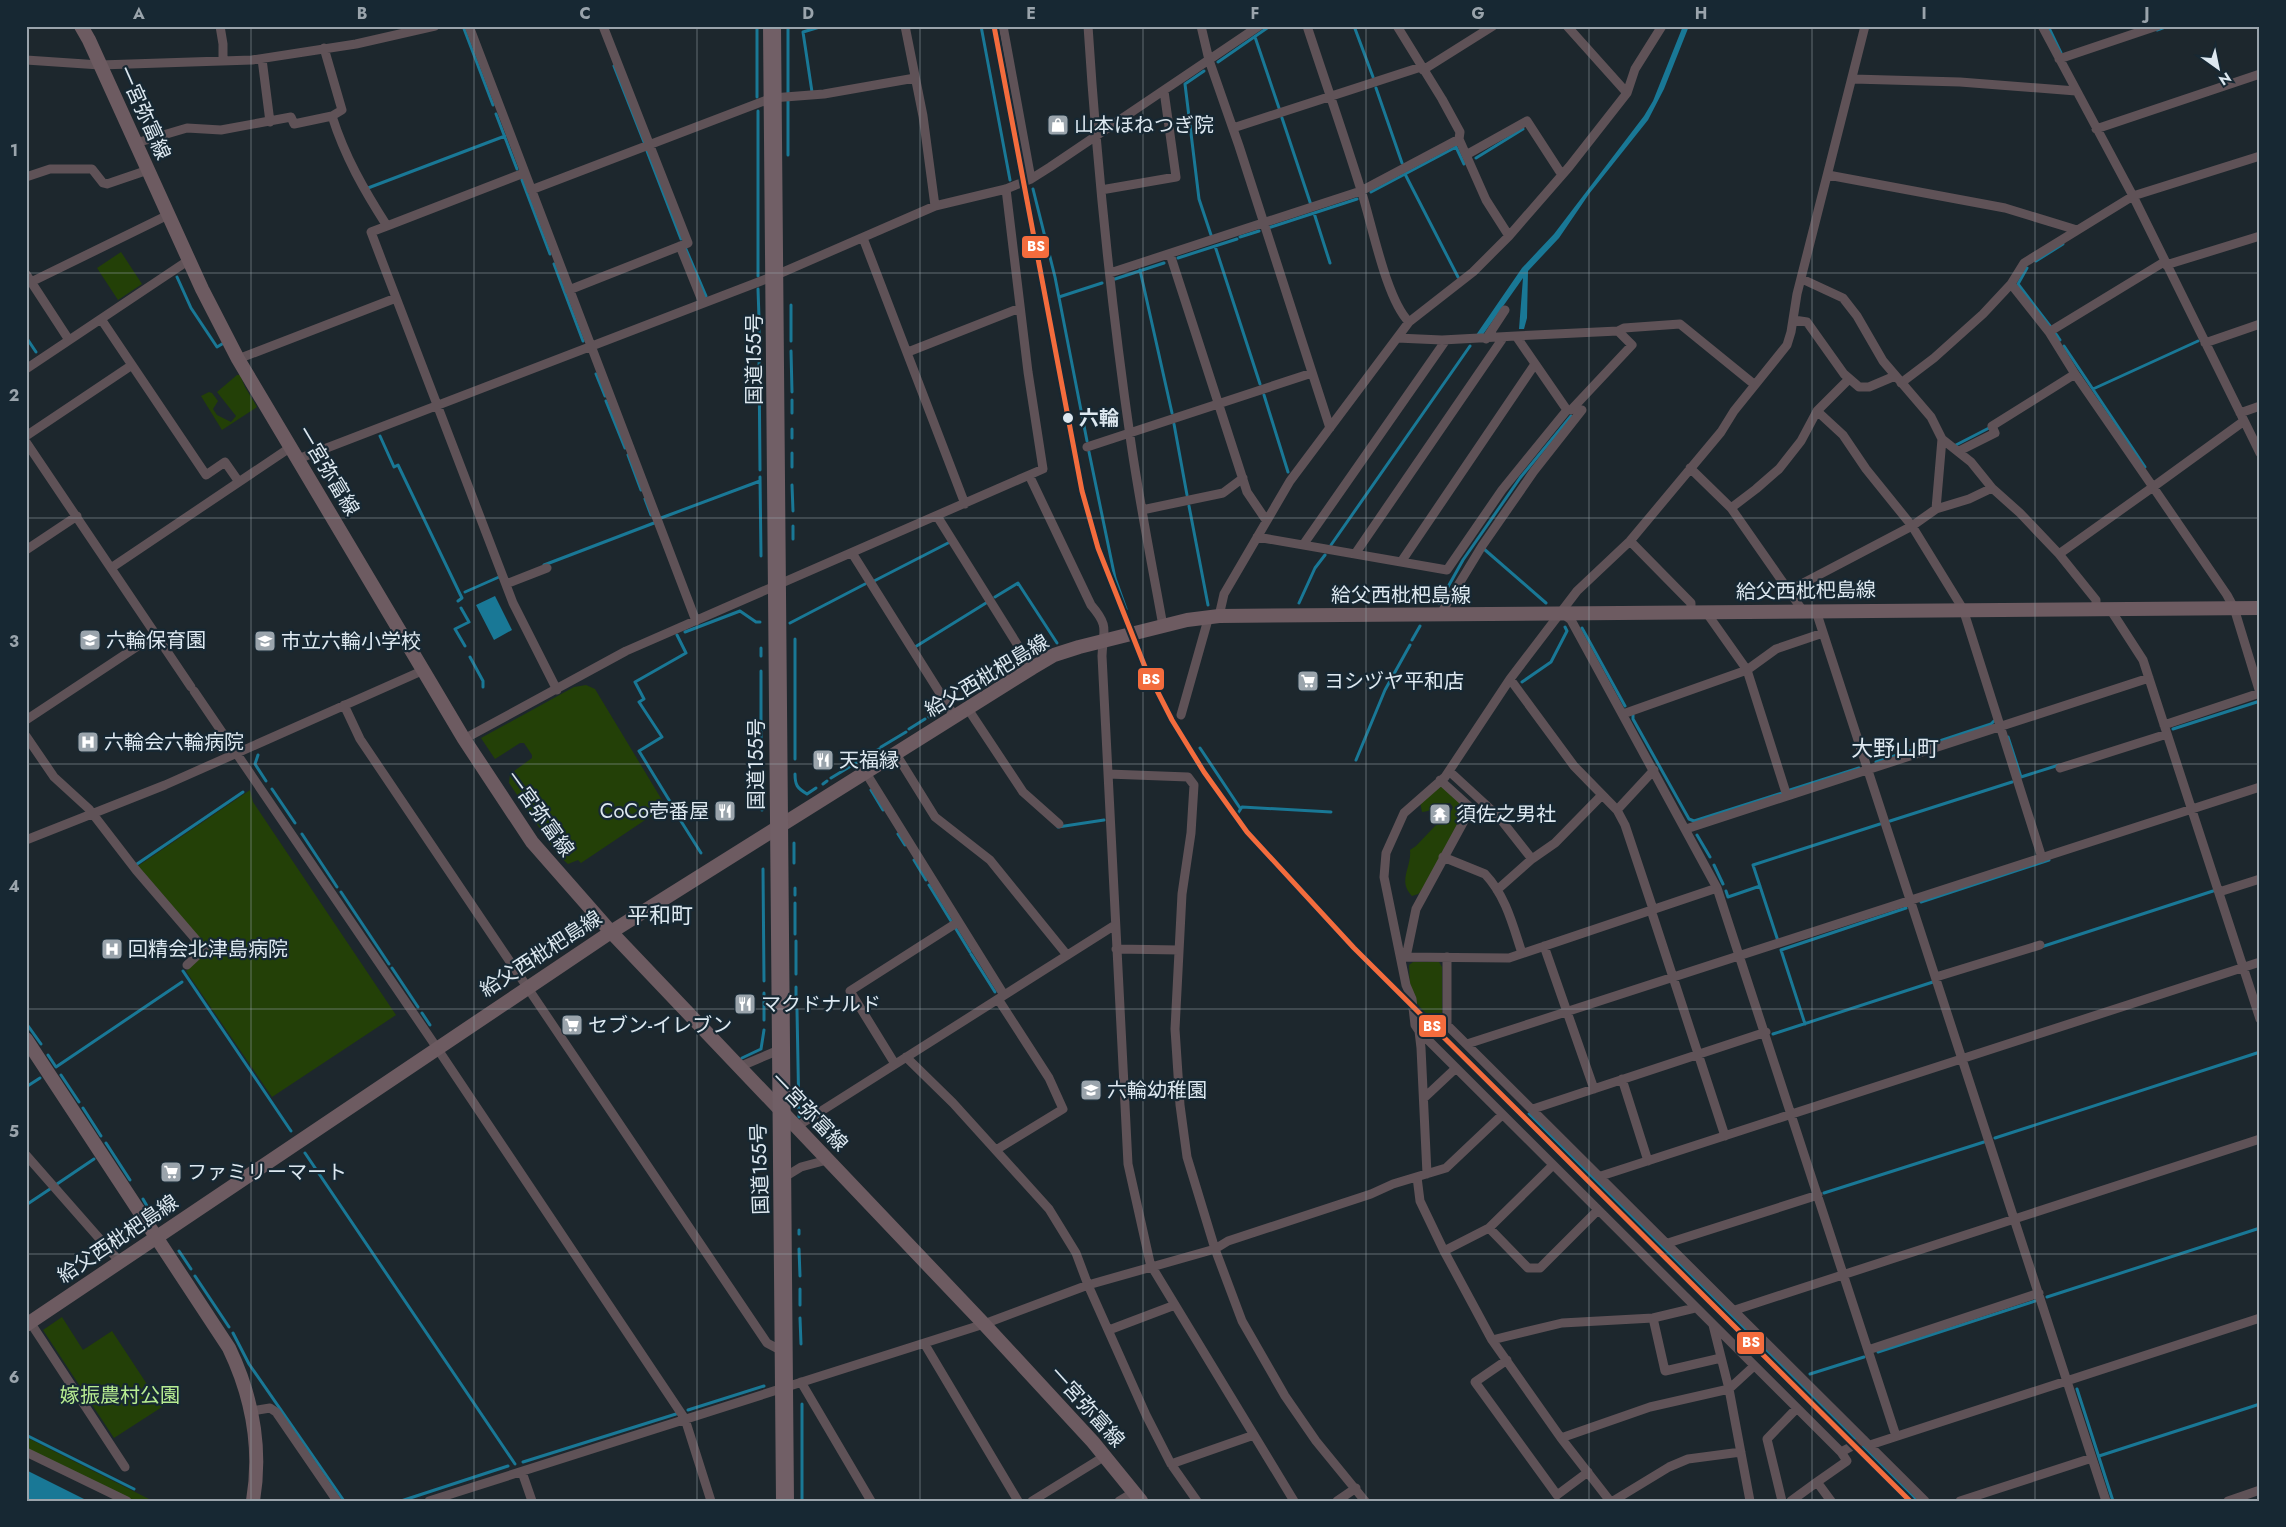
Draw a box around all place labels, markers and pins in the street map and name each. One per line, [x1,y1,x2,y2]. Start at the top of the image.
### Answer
place label: 山本ほねつぎ院 [1074,111,1214,140]
shop icon: 山本ほねつぎ院 [1046,113,1070,137]
place label: 六輪 [1079,404,1119,433]
marker: 六輪 [1061,411,1075,425]
place label: 六輪保育園 [106,626,206,655]
place label: 市立六輪小学校 [281,627,421,656]
school or university icon: 六輪保育園 [78,628,102,652]
school or university icon: 市立六輪小学校 [253,629,277,653]
place label: ヨシヅヤ平和店 [1324,667,1464,696]
supermarket icon: ヨシヅヤ平和店 [1296,669,1320,693]
place label: 六輪会六輪病院 [104,728,244,757]
hospital icon: 六輪会六輪病院 [76,730,100,754]
place label: 天福縁 [839,746,899,775]
restaurant icon: 天福縁 [811,748,835,772]
place label: CoCo壱番屋 [600,797,709,826]
restaurant icon: CoCo壱番屋 [713,799,737,823]
place label: 須佐之男社 [1456,800,1556,829]
temple icon: 須佐之男社 [1428,802,1452,826]
place label: 回精会北津島病院 [128,935,288,964]
hospital icon: 回精会北津島病院 [100,937,124,961]
place label: マクドナルド [761,990,881,1019]
restaurant icon: マクドナルド [733,992,757,1016]
place label: セブン-イレブン [588,1011,732,1040]
supermarket icon: セブン-イレブン [560,1013,584,1037]
place label: 六輪幼稚園 [1107,1076,1207,1105]
school or university icon: 六輪幼稚園 [1079,1078,1103,1102]
place label: ファミリーマート [187,1158,347,1187]
supermarket icon: ファミリーマート [159,1160,183,1184]

